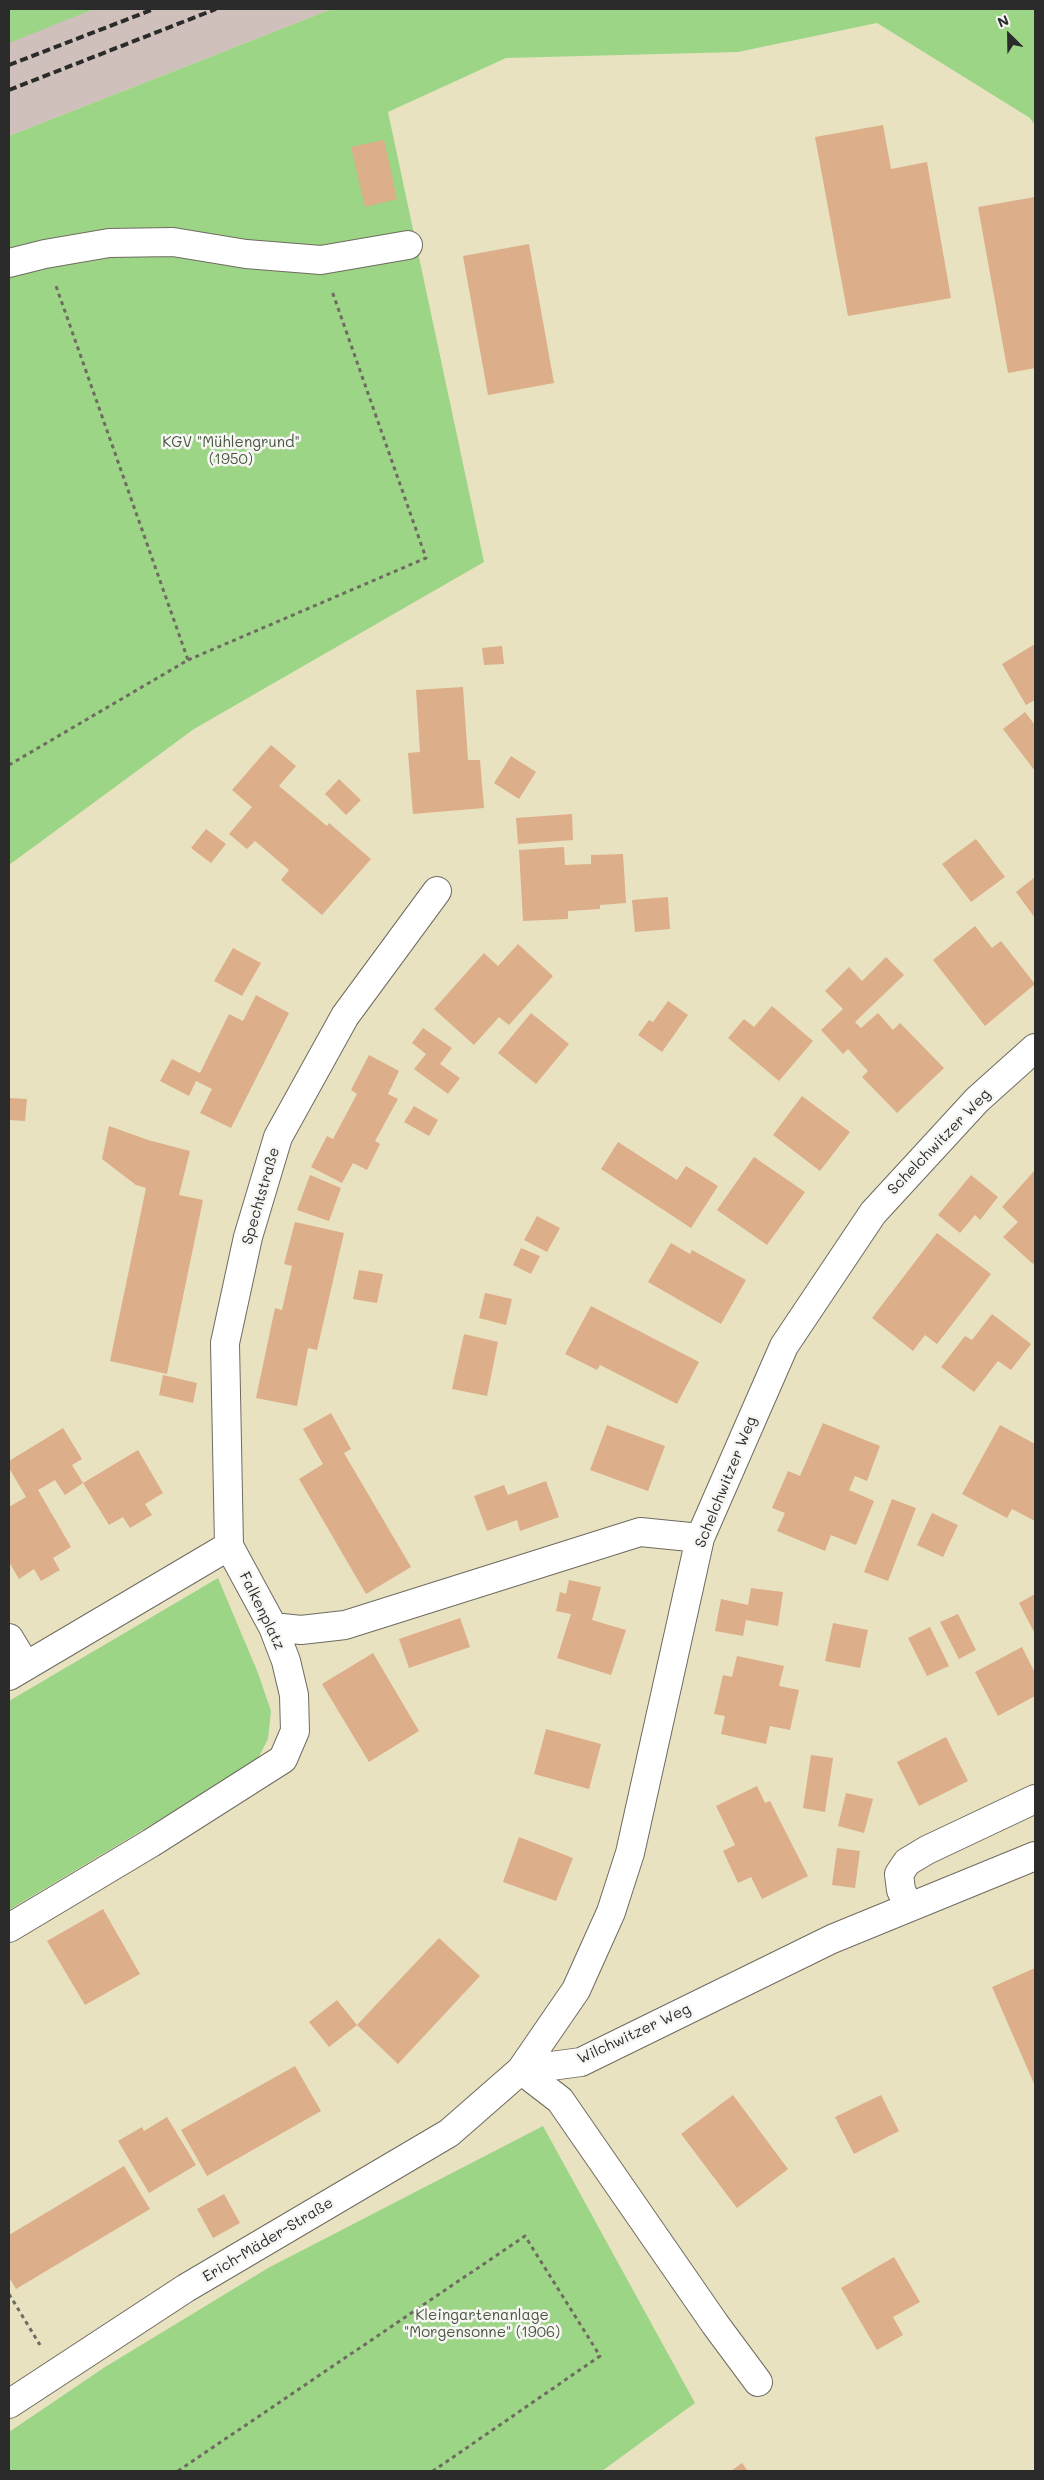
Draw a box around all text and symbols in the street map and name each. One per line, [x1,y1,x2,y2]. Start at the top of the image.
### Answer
north arrow [984,10,1034,60]
text: N [994,10,1012,32]
park label: KGV "Mühlengrund" (1950) [162,433,300,468]
street label: Schelchwitzer Weg [884,1085,994,1199]
street label: Spechtstraße [239,1145,283,1247]
street label: Schelchwitzer Weg [691,1414,761,1550]
street label: Falkenplatz [235,1569,289,1653]
street label: Wilchwitzer Weg [575,2000,693,2068]
street label: Erich-Mäder-Straße [200,2194,336,2286]
park label: Kleingartenanlage "Morgensonne" (1906) [404,2306,560,2341]

